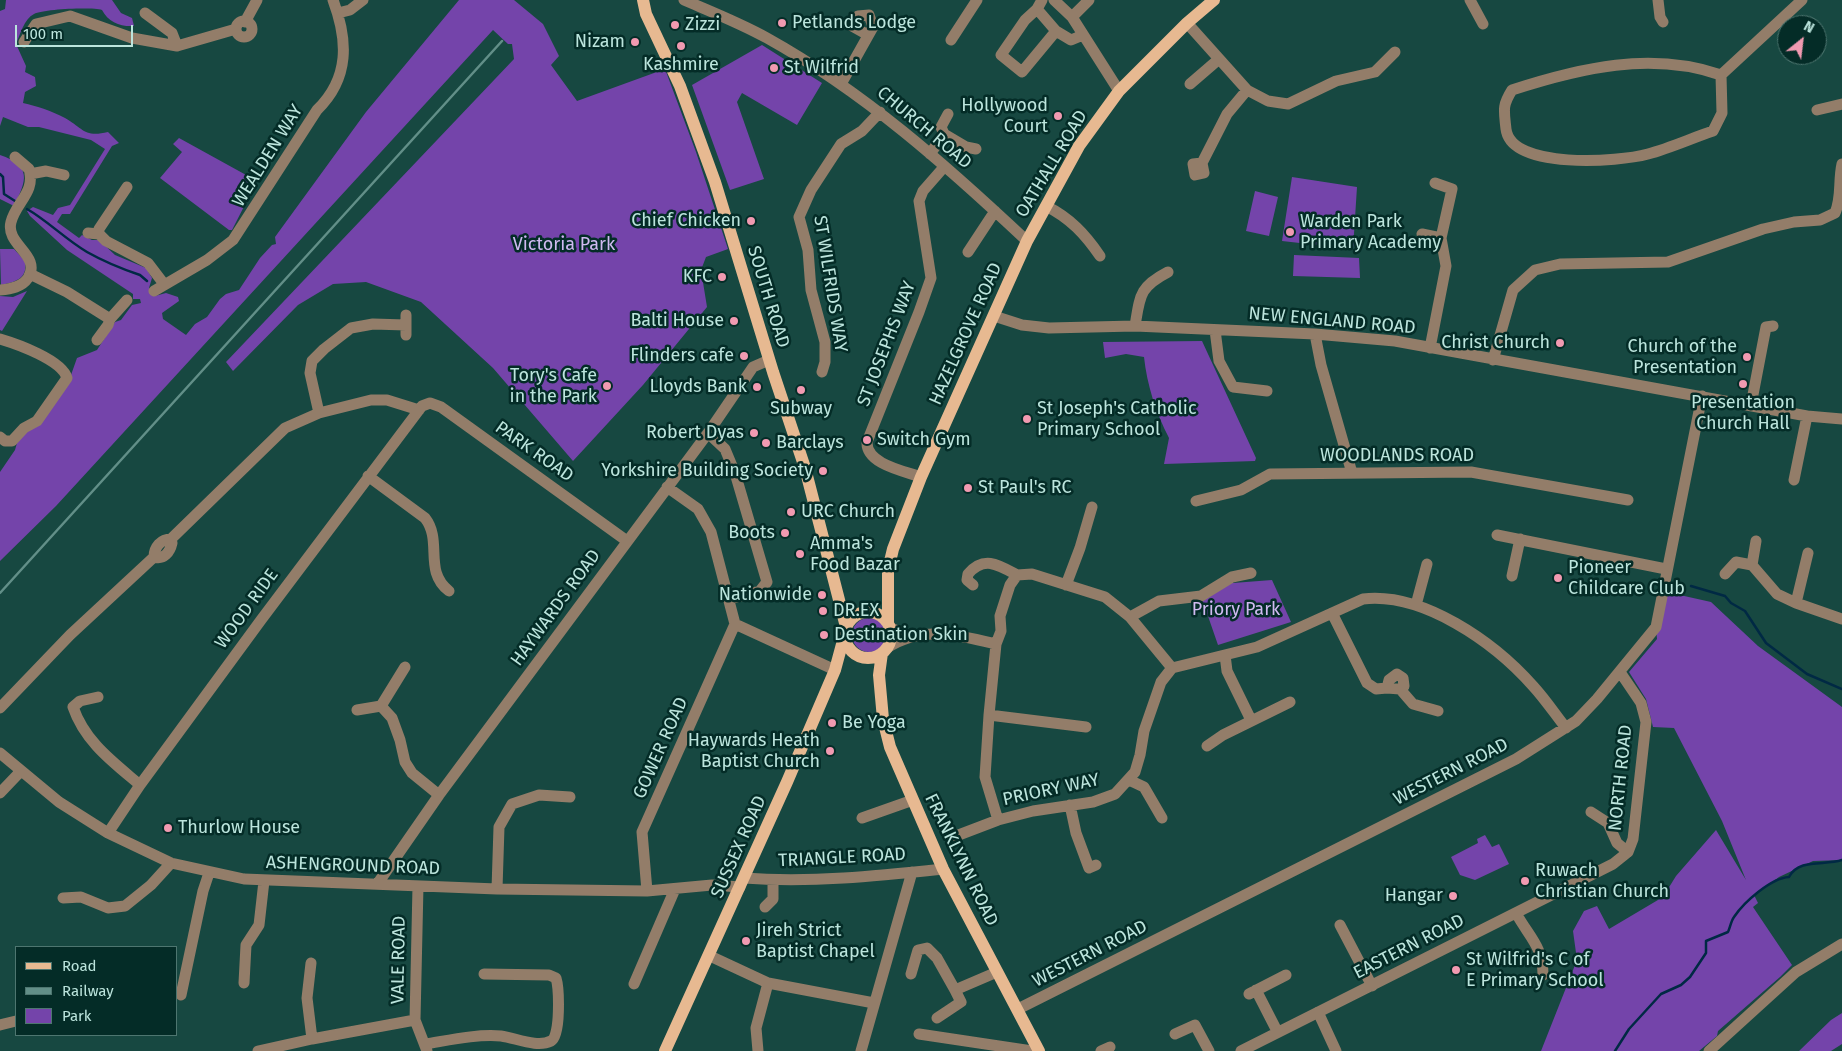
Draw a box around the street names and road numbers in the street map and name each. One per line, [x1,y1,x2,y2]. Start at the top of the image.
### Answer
street label: CHURCH ROAD [872,82,976,174]
street label: WEALDEN WAY [228,101,308,211]
street label: OATHALL ROAD [1012,107,1092,221]
street label: ST WILFRIDS WAY [809,214,851,354]
street label: SOUTH ROAD [742,243,794,351]
street label: HAZELGROVE ROAD [925,259,1007,409]
street label: ST JOSEPHS WAY [853,278,921,410]
street label: NEW ENGLAND ROAD [1248,303,1416,339]
street label: PARK ROAD [491,417,577,487]
street label: WOODLANDS ROAD [1320,445,1474,467]
street label: HAYWARDS ROAD [506,546,606,670]
street label: WOOD RIDE [211,565,283,653]
street label: GOWER ROAD [629,694,693,802]
street label: NORTH ROAD [1605,724,1637,832]
street label: WESTERN ROAD [1390,734,1512,810]
street label: PRIORY WAY [1001,769,1101,811]
street label: FRANKLYNN ROAD [920,790,1002,930]
street label: SUSSEX ROAD [707,792,771,902]
street label: TRIANGLE ROAD [778,844,906,872]
street label: ASHENGROUND ROAD [266,852,440,880]
street label: EASTERN ROAD [1350,910,1468,984]
street label: VALE ROAD [387,916,411,1004]
street label: WESTERN ROAD [1029,916,1151,992]

